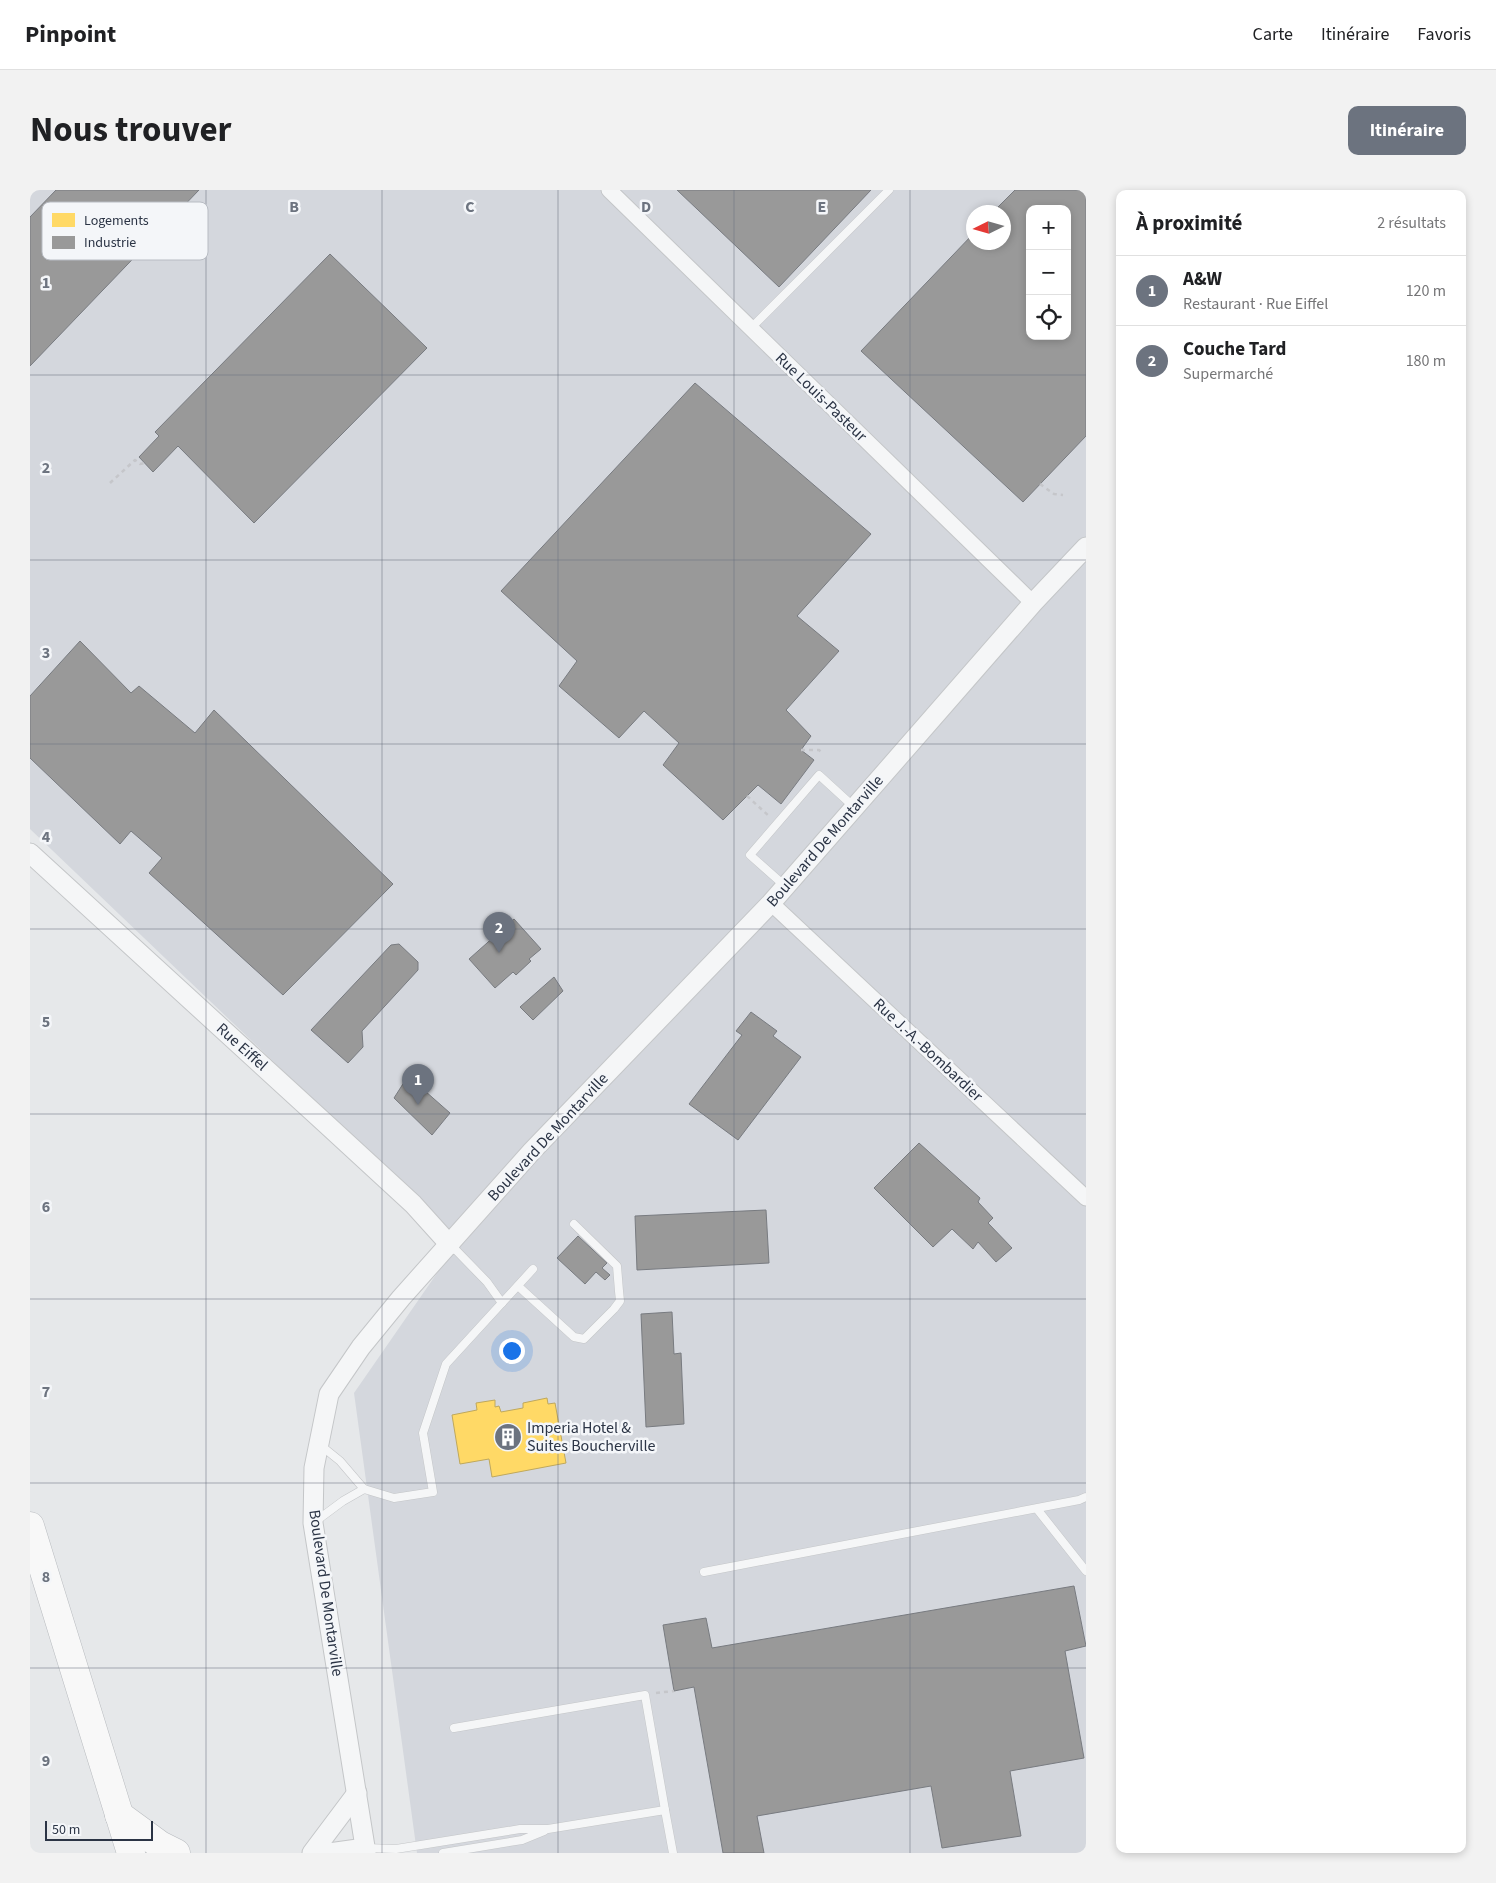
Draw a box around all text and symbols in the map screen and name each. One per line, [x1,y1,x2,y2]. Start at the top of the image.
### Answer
text: Pinpoint [25,17,116,52]
text: Carte [1253,22,1293,47]
text: Itinéraire [1321,22,1389,47]
text: Favoris [1417,22,1471,47]
text: Nous trouver [30,105,231,155]
button: Itinéraire [1348,106,1466,155]
text: B [289,196,299,218]
text: C [465,196,475,218]
text: D [641,196,651,218]
text: E [818,196,826,218]
legend [42,202,208,260]
north arrow [966,205,1011,250]
map controls [1026,205,1071,340]
button: + [1026,205,1071,250]
text: À proximité [1136,208,1242,238]
text: Logements [84,211,149,231]
text: 2 résultats [1377,212,1446,234]
text: Industrie [84,233,136,253]
button: − [1026,250,1071,295]
text: A&W [1183,266,1222,293]
text: 1 [42,272,50,294]
text: 1 [1148,280,1156,302]
text: 120 m [1406,280,1446,302]
text: Restaurant · Rue Eiffel [1183,293,1328,315]
button: locate [1026,295,1071,340]
text: Couche Tard [1183,336,1286,363]
street label: Rue Louis-Pasteur [770,347,872,447]
text: 2 [1148,350,1156,372]
text: 180 m [1406,350,1446,372]
text: Supermarché [1183,363,1273,385]
text: 2 [42,457,50,479]
text: 3 [42,642,50,664]
street label: Boulevard De Montarville [762,770,889,912]
text: 4 [42,826,51,848]
pin: 2 [483,912,515,953]
street label: Rue J.-A.-Bombardier [868,993,988,1107]
text: 5 [42,1011,50,1033]
street label: Rue Eiffel [211,1018,273,1076]
pin: 1 [402,1064,434,1105]
street label: Boulevard De Montarville [483,1068,613,1206]
text: 6 [42,1196,50,1218]
your location [499,1338,525,1364]
text: 7 [42,1381,50,1403]
place label: Imperia Hotel & Suites Boucherville [527,1417,655,1457]
building icon: Imperia Hotel & Suites Boucherville [493,1422,523,1452]
street label: Boulevard De Montarville [303,1508,349,1678]
text: 8 [42,1566,50,1588]
text: 9 [42,1750,50,1772]
scale bar [45,1818,152,1841]
text: 50 m [52,1820,80,1840]

